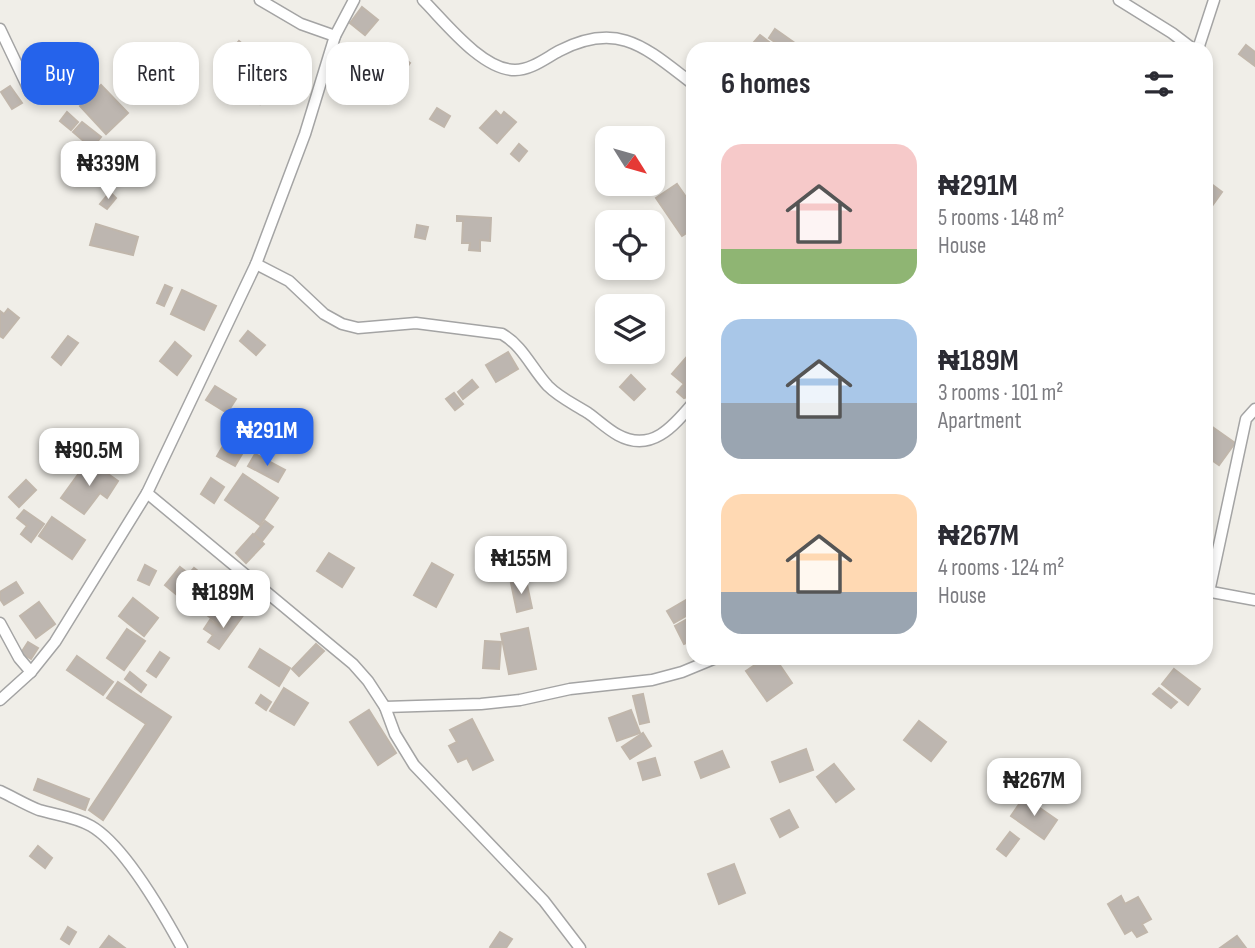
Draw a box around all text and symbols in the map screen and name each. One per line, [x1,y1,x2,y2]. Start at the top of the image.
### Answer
chip: Buy [21,42,99,105]
chip: Rent [113,42,199,105]
chip: Filters [213,42,312,105]
chip: New [326,42,409,105]
icon: filters [1140,65,1178,103]
text: 6 homes [721,66,810,102]
north arrow [595,126,665,196]
map controls [595,126,665,364]
pin: ₦339M [59,142,157,201]
text: ₦339M [77,150,139,178]
text: ₦291M [938,168,1018,204]
icon: home [777,172,861,256]
text: 5 rooms · 148 m² [938,204,1065,232]
button: locate [595,210,665,280]
text: House [938,232,986,260]
button: layers [595,294,665,364]
text: ₦189M [938,343,1019,379]
icon: home [777,347,861,431]
text: 3 rooms · 101 m² [938,379,1063,407]
text: Apartment [938,407,1022,435]
pin: ₦291M [218,408,316,468]
text: ₦291M [236,417,298,445]
pin: ₦90.5M [32,428,146,488]
text: ₦90.5M [55,437,123,465]
text: ₦267M [938,518,1019,554]
icon: home [777,522,861,606]
pin: ₦155M [472,536,570,596]
text: ₦155M [491,545,551,573]
text: 4 rooms · 124 m² [938,554,1064,582]
pin: ₦189M [174,570,272,630]
text: ₦189M [192,579,254,607]
text: House [938,582,986,610]
pin: ₦267M [985,758,1083,818]
text: ₦267M [1003,767,1065,795]

